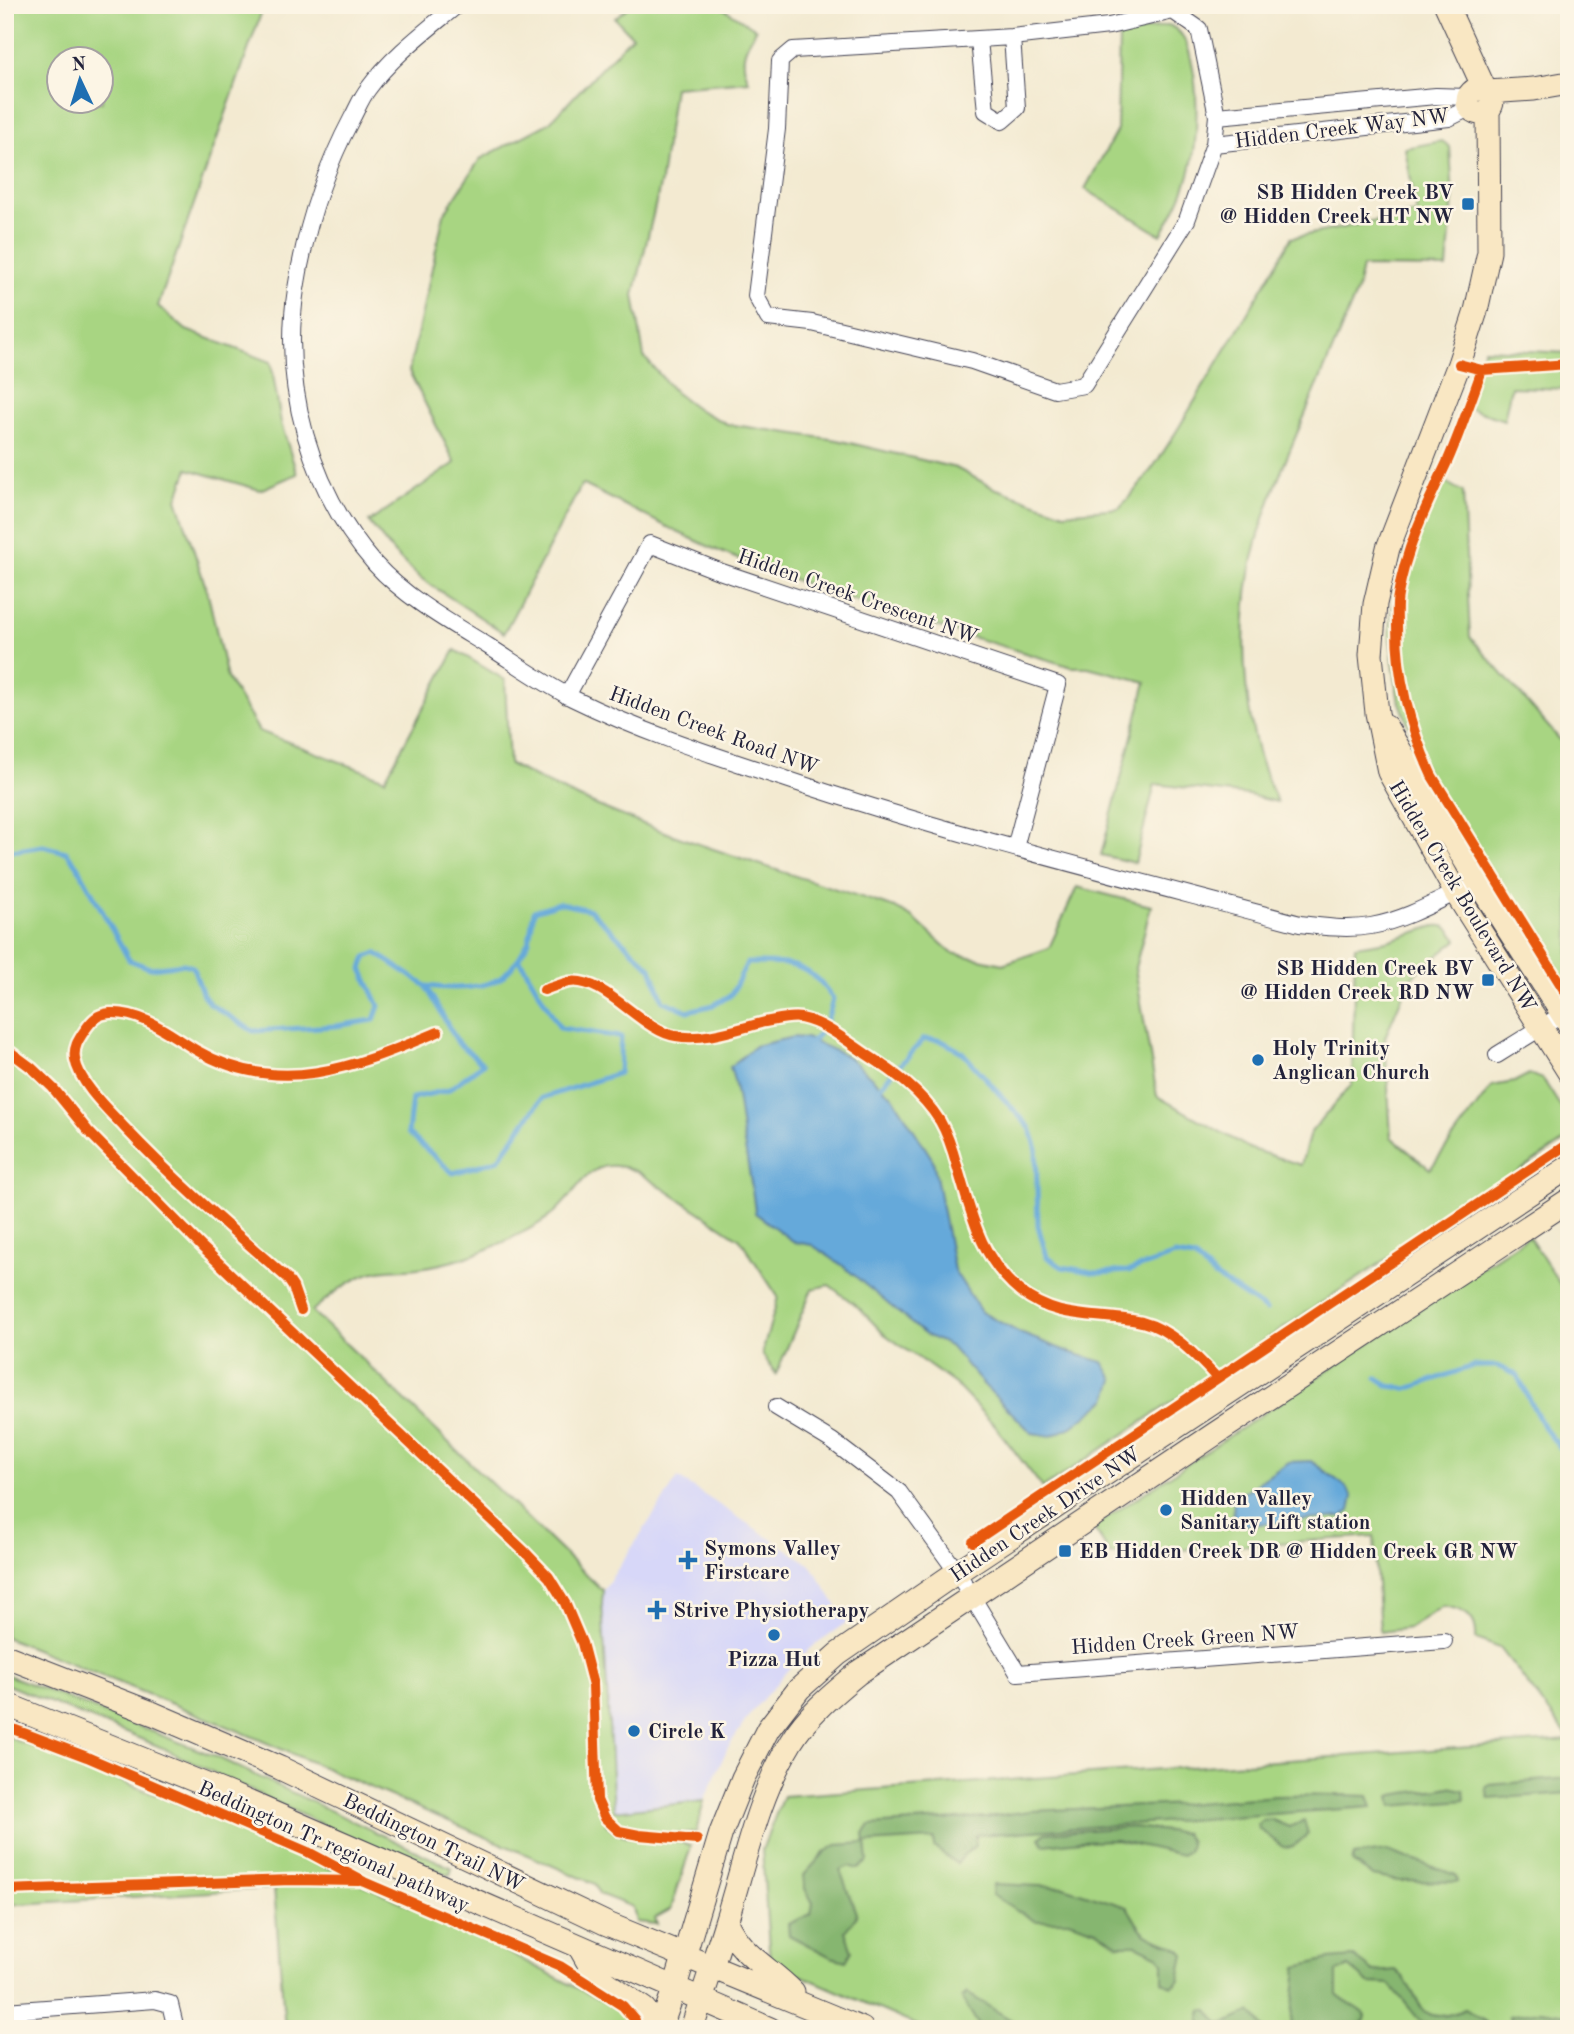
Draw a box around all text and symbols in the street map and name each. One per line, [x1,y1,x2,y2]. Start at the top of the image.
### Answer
north arrow [46,46,116,116]
text: N [71,56,87,76]
street label: Hidden Creek Way NW [1234,106,1451,153]
place label: SB Hidden Creek BV @ Hidden Creek HT NW [1220,183,1454,228]
marker: SB Hidden Creek BV @ Hidden Creek HT NW [1460,196,1476,212]
street label: Hidden Creek Crescent NW [734,546,981,649]
street label: Hidden Creek Road NW [606,684,821,779]
street label: Hidden Creek Boulevard NW [1384,777,1539,1016]
place label: SB Hidden Creek BV @ Hidden Creek RD NW [1241,959,1474,1004]
marker: SB Hidden Creek BV @ Hidden Creek RD NW [1480,972,1496,988]
place label: Holy Trinity Anglican Church [1272,1039,1430,1084]
marker: Holy Trinity Anglican Church [1250,1052,1266,1068]
street label: Hidden Creek Drive NW [947,1444,1145,1587]
place label: Hidden Valley Sanitary Lift station [1180,1489,1371,1534]
marker: Hidden Valley Sanitary Lift station [1158,1502,1174,1518]
place label: Symons Valley Firstcare [704,1539,841,1584]
place label: EB Hidden Creek DR @ Hidden Creek GR NW [1079,1542,1519,1563]
marker: EB Hidden Creek DR @ Hidden Creek GR NW [1057,1543,1073,1559]
marker: Symons Valley Firstcare [678,1550,698,1570]
marker: Strive Physiotherapy [647,1600,667,1620]
place label: Strive Physiotherapy [673,1601,870,1622]
street label: Hidden Creek Green NW [1070,1622,1300,1659]
marker: Pizza Hut [766,1627,782,1643]
place label: Pizza Hut [727,1650,821,1671]
place label: Circle K [648,1722,725,1743]
marker: Circle K [626,1723,642,1739]
street label: Beddington Tr regional pathway [195,1778,472,1917]
street label: Beddington Trail NW [339,1790,527,1896]

